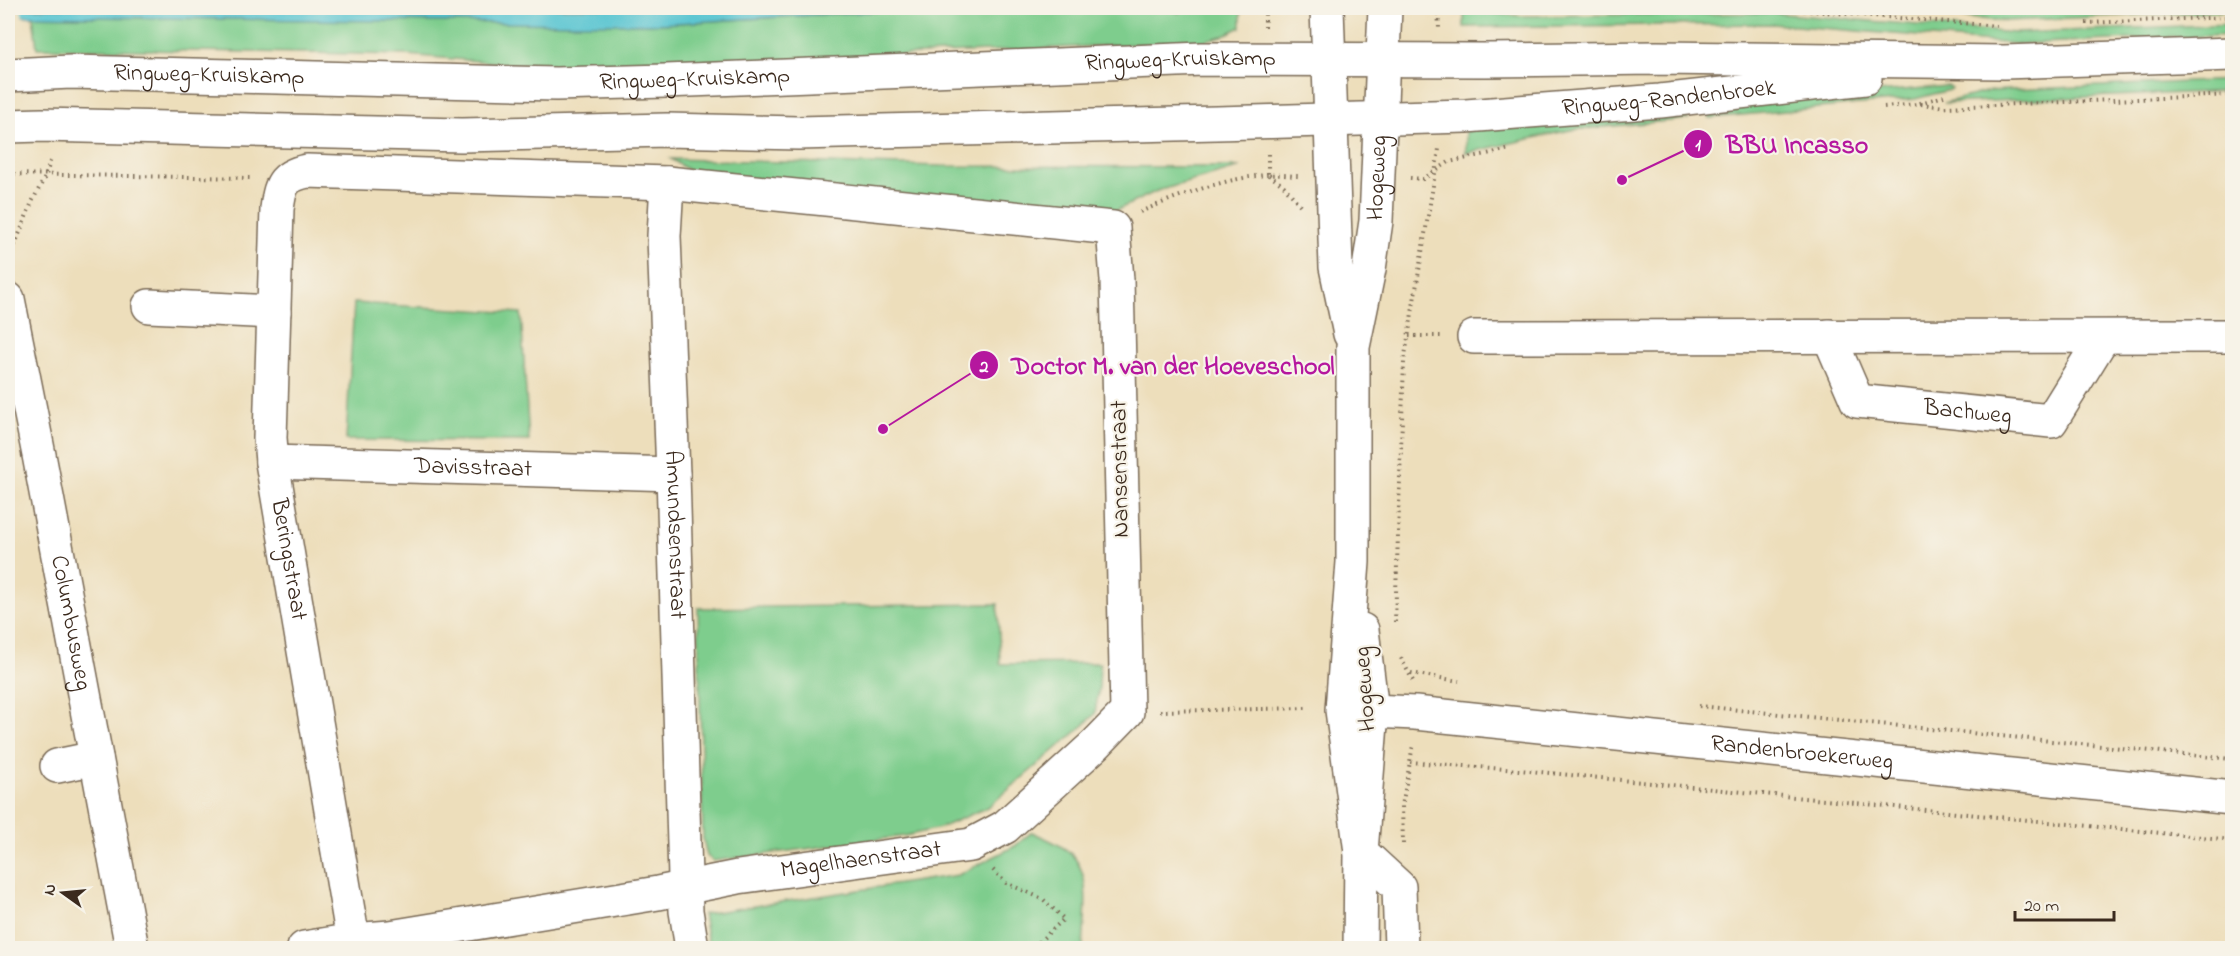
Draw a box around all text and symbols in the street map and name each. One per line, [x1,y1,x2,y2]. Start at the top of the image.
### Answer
street label: Ringweg-Kruiskamp [1084,41,1276,81]
street label: Ringweg-Kruiskamp [113,56,305,95]
street label: Ringweg-Kruiskamp [599,58,791,100]
street label: Ringweg-Randenbroek [1561,71,1778,126]
callout: BBU Incasso [1683,122,1880,166]
text: BBU Incasso [1725,128,1868,166]
text: 1 [1695,133,1701,159]
street label: Hogeweg [1359,134,1397,221]
callout: Doctor M. van der Hoeveschool [969,343,1346,387]
text: Doctor M. van der Hoeveschool [1010,349,1335,387]
text: 2 [979,355,989,381]
street label: Bachweg [1921,390,2013,434]
street label: Nansenstraat [1102,400,1140,538]
street label: Davisstraat [412,449,532,487]
street label: Amundsenstraat [655,450,695,620]
street label: Beringstraat [261,495,316,623]
street label: Columbusweg [41,552,101,694]
street label: Hogeweg [1346,645,1386,733]
street label: Randenbroekerweg [1709,726,1895,780]
street label: Magelhaenstraat [778,832,943,888]
north arrow [33,863,93,923]
text: N [37,881,63,898]
scale bar [2015,884,2114,922]
text: 20 m [2024,894,2059,920]

